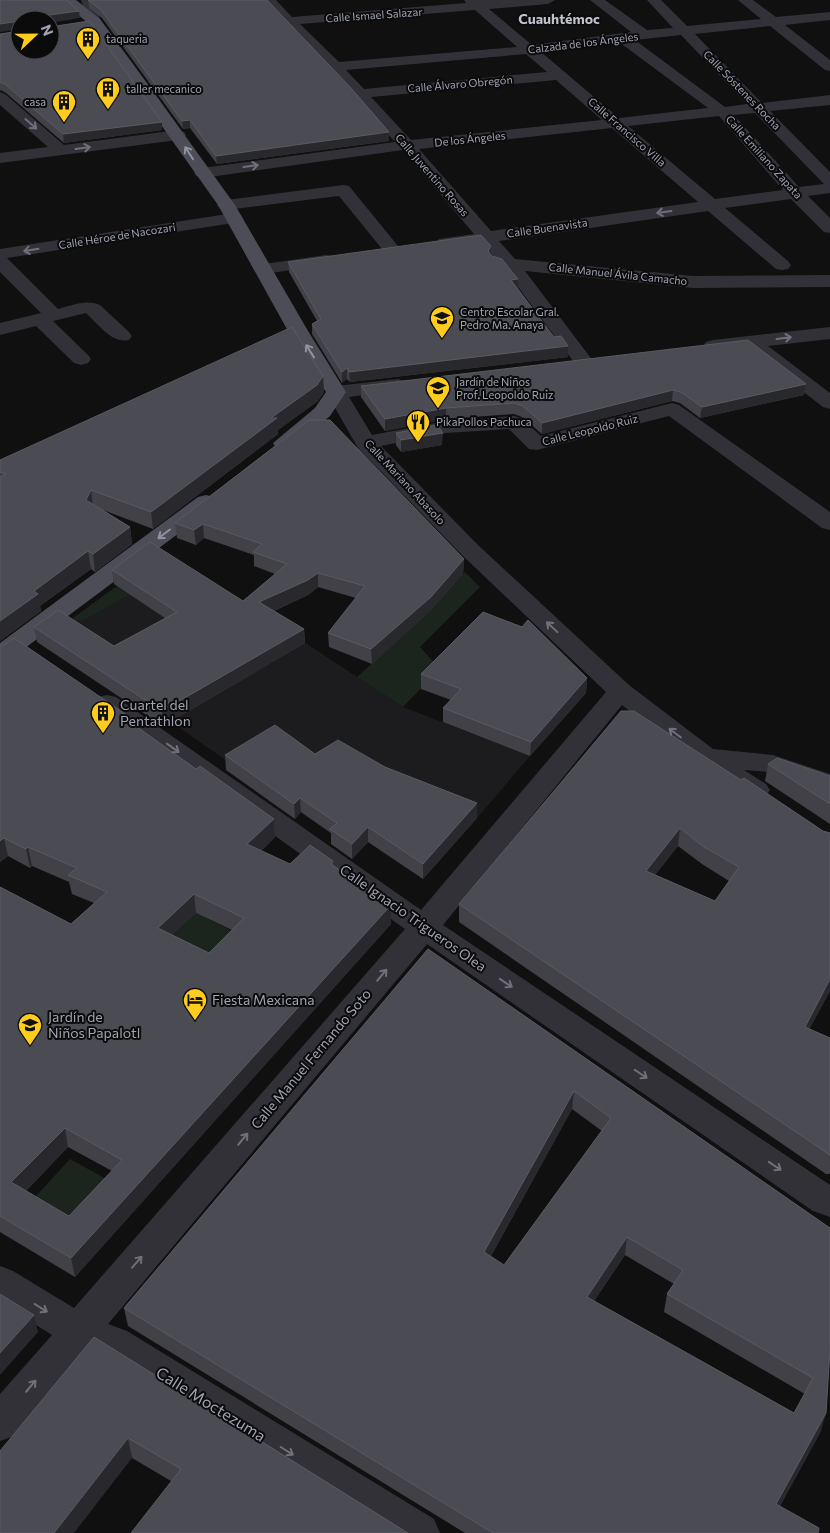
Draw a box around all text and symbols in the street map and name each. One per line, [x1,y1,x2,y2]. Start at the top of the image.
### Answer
street label: Calle Ismael Salazar [325,5,424,24]
north arrow [10,10,60,60]
district label: Cuauhtémoc [518,10,600,27]
text: N [38,22,57,38]
building icon: taqueria [75,26,101,60]
street label: Calzada de los Ángeles [527,28,639,56]
place label: taqueria [106,32,148,45]
street label: Calle Sóstenes Rocha [701,47,784,132]
street label: Calle Álvaro Obregón [407,71,513,95]
building icon: taller mecanico [95,76,121,110]
place label: taller mecanico [126,82,202,95]
building icon: casa [51,89,77,123]
street label: Calle Francisco Villa [586,94,669,169]
place label: casa [24,95,46,108]
street label: Calle Emiliano Zapata [723,112,805,201]
one-way arrow [25,118,38,130]
street label: De los Ángeles [434,127,506,149]
street label: Calle Juventino Rosas [392,131,472,219]
one-way arrow [75,143,91,153]
one-way arrow [184,146,194,160]
one-way arrow [242,161,258,171]
one-way arrow [657,208,673,218]
street label: Calle Buenavista [506,215,588,240]
street label: Calle Héroe de Nacozari [57,220,177,251]
one-way arrow [23,245,39,255]
street label: Calle Manuel Ávila Camacho [548,259,689,287]
school or university icon: Centro Escolar Gral. Pedro Ma. Anaya [429,305,455,339]
place label: Centro Escolar Gral. Pedro Ma. Anaya [460,305,559,331]
one-way arrow [776,333,792,343]
one-way arrow [305,345,315,359]
school or university icon: Jardín de Niños Prof. Leopoldo Ruiz [425,375,451,409]
place label: Jardín de Niños Prof. Leopoldo Ruiz [456,375,554,401]
restaurant icon: PikaPollos Pachuca [405,409,431,443]
street label: Calle Leopoldo Ruiz [541,411,640,448]
place label: PikaPollos Pachuca [436,415,532,428]
street label: Calle Mariano Abasolo [363,436,449,527]
one-way arrow [158,528,171,539]
one-way arrow [545,621,558,633]
place label: Cuartel del Pentathlon [120,696,191,729]
building icon: Cuartel del Pentathlon [90,700,116,734]
one-way arrow [668,728,682,738]
one-way arrow [166,743,180,753]
street label: Calle Ignacio Trigueros Olea [337,861,490,975]
one-way arrow [376,969,388,982]
one-way arrow [499,978,513,988]
street label: Calle Manuel Fernando Soto [247,985,374,1132]
hotel icon: Fiesta Mexicana [182,987,208,1021]
place label: Fiesta Mexicana [212,991,314,1008]
place label: Jardín de Niños Papalotl [48,1008,140,1041]
school or university icon: Jardín de Niños Papalotl [17,1012,43,1046]
one-way arrow [633,1069,647,1079]
one-way arrow [237,1133,248,1146]
one-way arrow [768,1161,782,1171]
one-way arrow [131,1256,143,1269]
one-way arrow [34,1303,48,1313]
street label: Calle Moctezuma [153,1362,270,1445]
one-way arrow [26,1379,37,1392]
one-way arrow [279,1446,293,1456]

